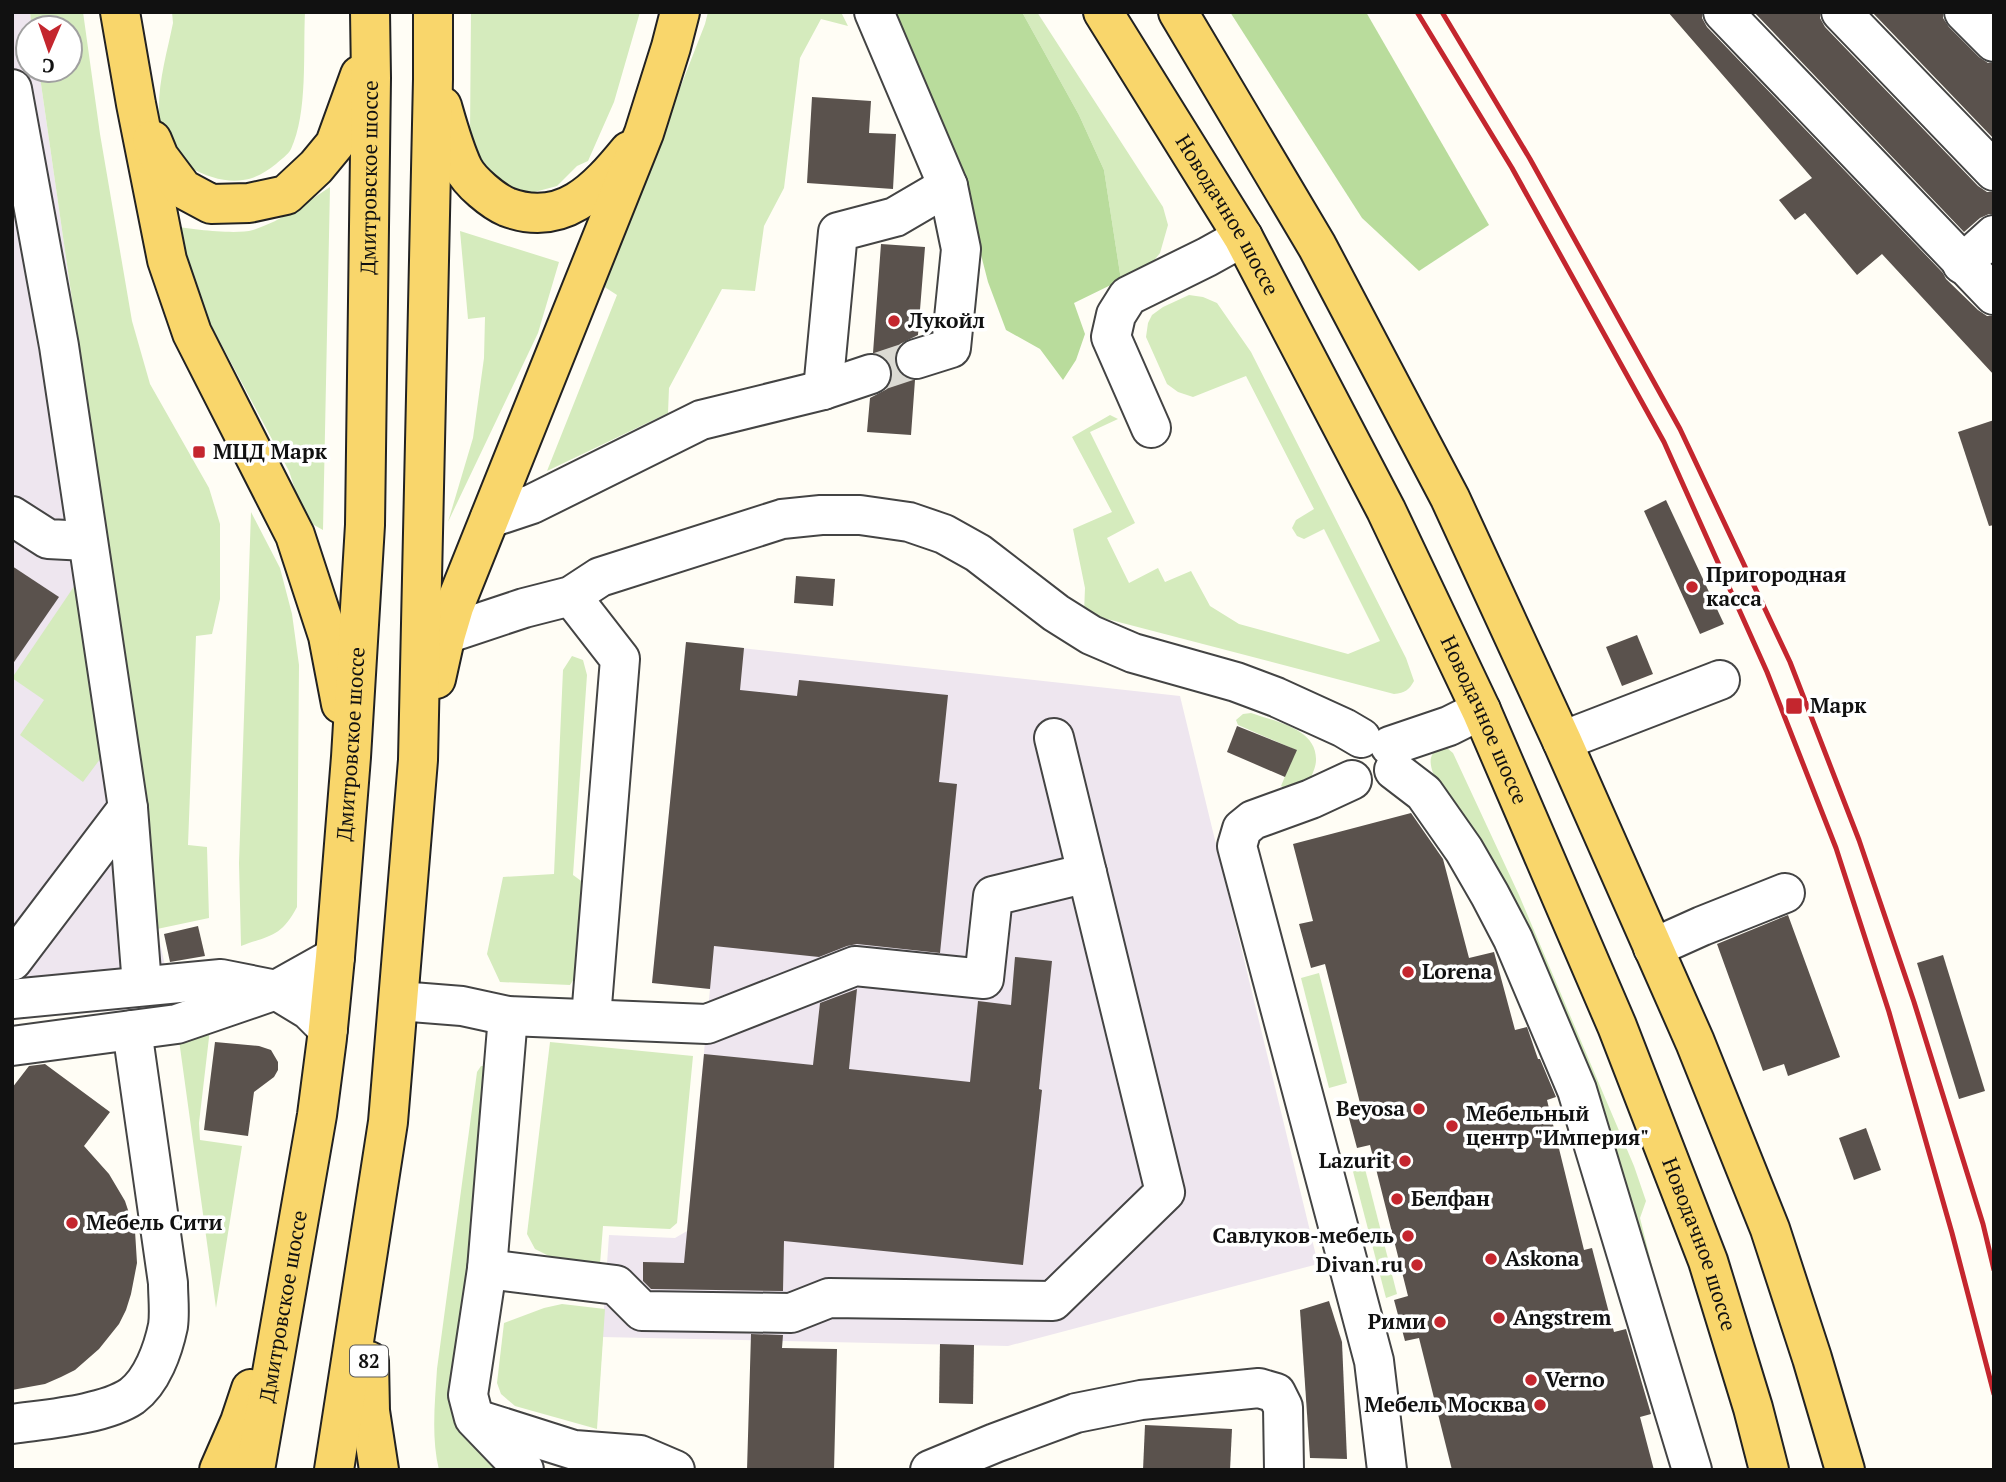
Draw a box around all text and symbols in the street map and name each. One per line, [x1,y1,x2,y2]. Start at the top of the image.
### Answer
north arrow [14,14,84,84]
text: С [42,54,55,79]
street label: Дмитровское шоссе [353,80,384,275]
street label: Новодачное шоссе [1170,129,1286,300]
place label: Лукойл [907,306,985,334]
marker: Лукойл [886,313,902,329]
place label: МЦД Марк [213,437,327,465]
marker: МЦД Марк [191,444,207,460]
place label: Пригородная касса [1706,560,1846,612]
marker: Пригородная касса [1684,579,1700,595]
street label: Новодачное шоссе [1435,631,1535,808]
street label: Дмитровское шоссе [329,646,371,842]
place label: Марк [1810,691,1867,719]
marker: Марк [1784,696,1804,716]
place label: Lorena [1422,957,1493,985]
marker: Lorena [1400,964,1416,980]
place label: Beyosa [1336,1094,1405,1122]
place label: Мебельный центр "Империя" [1466,1099,1649,1151]
marker: Beyosa [1411,1101,1427,1117]
marker: Мебельный центр "Империя" [1444,1118,1460,1134]
place label: Lazurit [1319,1146,1392,1174]
marker: Lazurit [1397,1153,1413,1169]
street label: Новодачное шоссе [1656,1153,1744,1334]
place label: Белфан [1411,1184,1490,1212]
marker: Белфан [1389,1191,1405,1207]
place label: Мебель Сити [86,1208,223,1236]
street label: Дмитровское шоссе [252,1208,313,1404]
marker: Мебель Сити [64,1215,80,1231]
place label: Савлуков-мебель [1213,1221,1394,1249]
marker: Савлуков-мебель [1400,1228,1416,1244]
place label: Askona [1505,1244,1580,1272]
place label: Divan.ru [1316,1250,1403,1278]
marker: Askona [1483,1251,1499,1267]
marker: Divan.ru [1409,1257,1425,1273]
place label: Angstrem [1513,1303,1612,1331]
place label: Рими [1368,1307,1426,1335]
marker: Angstrem [1491,1310,1507,1326]
marker: Рими [1432,1314,1448,1330]
road number: 82 [350,1345,388,1376]
place label: Verno [1545,1365,1605,1393]
marker: Verno [1523,1372,1539,1388]
place label: Мебель Москва [1364,1390,1526,1418]
marker: Мебель Москва [1532,1397,1548,1413]

